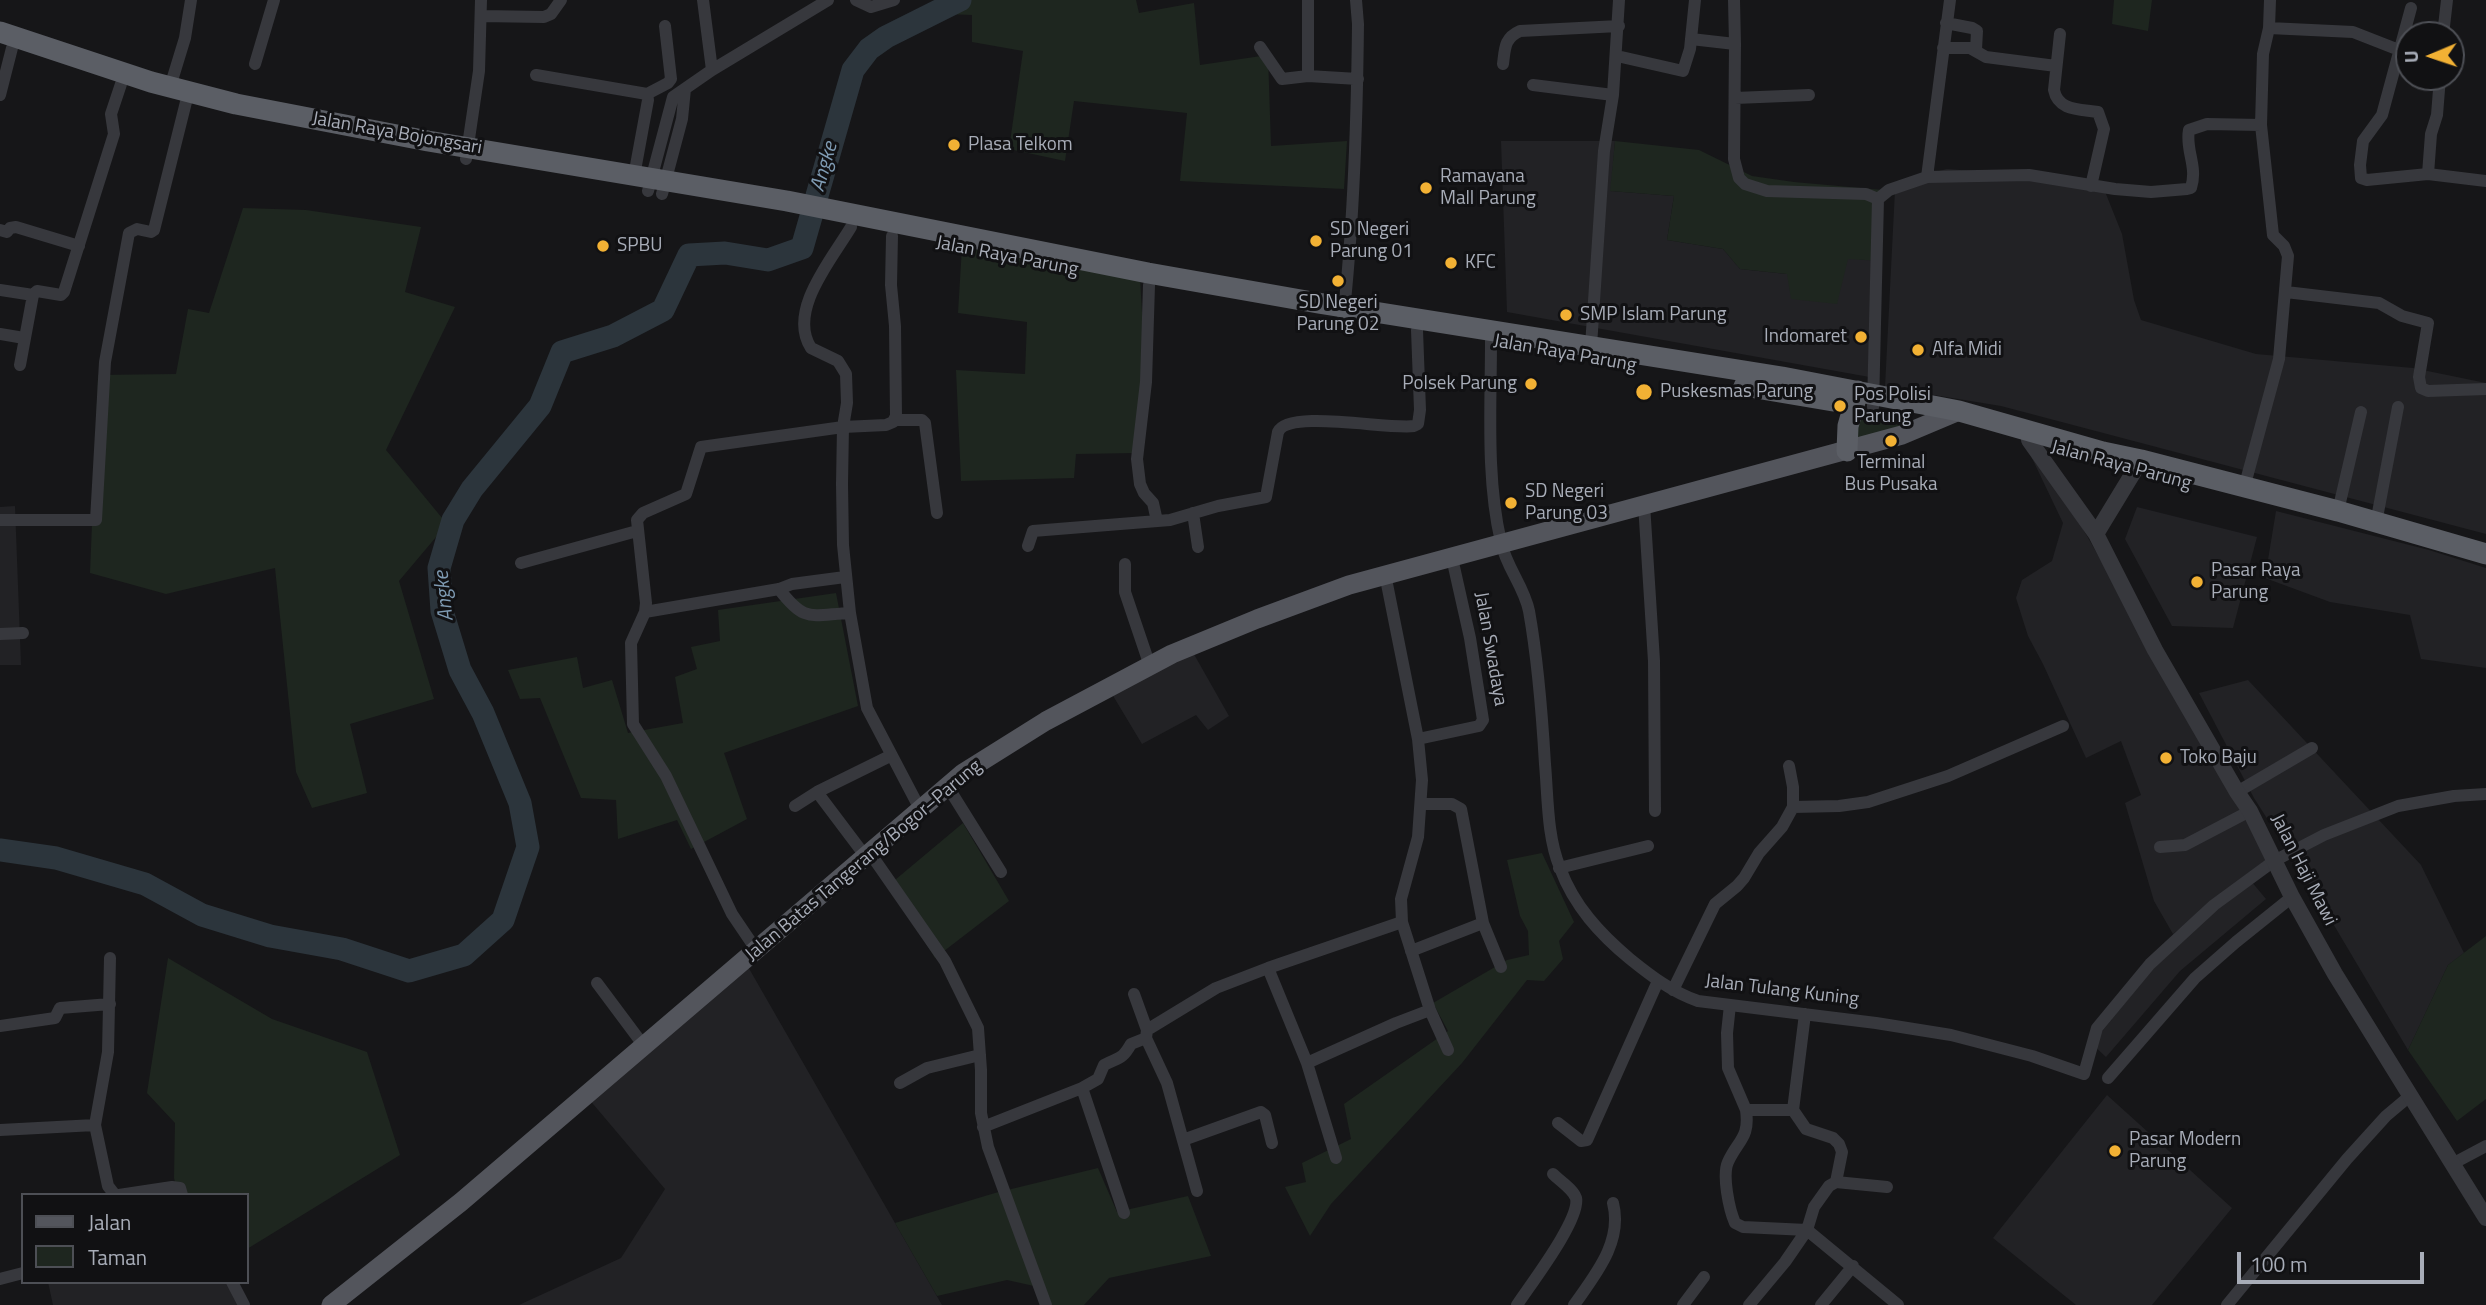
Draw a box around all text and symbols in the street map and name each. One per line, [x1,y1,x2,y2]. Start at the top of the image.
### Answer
north arrow [2395,21,2465,91]
text: U [2396,50,2425,63]
street label: Jalan Raya Bojongsari [310,108,484,160]
place label: Plasa Telkom [968,134,1073,156]
marker: Plasa Telkom [946,137,962,153]
water label: Angke [806,139,844,195]
place label: Ramayana Mall Parung [1440,166,1536,210]
marker: Ramayana Mall Parung [1418,180,1434,196]
place label: SD Negeri Parung 01 [1330,219,1413,263]
street label: Jalan Raya Parung [934,232,1080,282]
marker: SD Negeri Parung 01 [1308,233,1324,249]
place label: SPBU [617,235,663,257]
marker: SPBU [595,238,611,254]
place label: KFC [1465,252,1496,274]
marker: KFC [1443,255,1459,271]
marker: SD Negeri Parung 02 [1330,273,1346,289]
place label: SD Negeri Parung 02 [1297,292,1379,336]
place label: SMP Islam Parung [1580,304,1727,326]
marker: SMP Islam Parung [1558,307,1574,323]
place label: Indomaret [1764,326,1847,348]
marker: Indomaret [1853,329,1869,345]
street label: Jalan Raya Parung [1492,330,1638,378]
place label: Alfa Midi [1932,339,2002,361]
marker: Alfa Midi [1910,342,1926,358]
place label: Polsek Parung [1402,373,1517,395]
marker: Polsek Parung [1523,376,1539,392]
place label: Puskesmas Parung [1660,381,1813,403]
marker: Puskesmas Parung [1634,382,1654,402]
place label: Pos Polisi Parung [1854,384,1931,428]
marker: Pos Polisi Parung [1832,398,1848,414]
marker: Terminal Bus Pusaka [1883,433,1899,449]
street label: Jalan Raya Parung [2048,436,2194,496]
place label: Terminal Bus Pusaka [1844,452,1938,496]
place label: SD Negeri Parung 03 [1525,481,1608,525]
marker: SD Negeri Parung 03 [1503,495,1519,511]
place label: Pasar Raya Parung [2211,560,2300,604]
water label: Angke [430,569,460,623]
marker: Pasar Raya Parung [2189,574,2205,590]
street label: Jalan Swadaya [1469,590,1511,708]
place label: Toko Baju [2180,747,2257,769]
marker: Toko Baju [2158,750,2174,766]
street label: Jalan Batas Tangerang/Bogor–Parung [741,755,987,967]
street label: Jalan Haji Mawi [2265,810,2341,930]
street label: Jalan Tulang Kuning [1704,970,1860,1012]
place label: Pasar Modern Parung [2129,1129,2241,1173]
marker: Pasar Modern Parung [2107,1143,2123,1159]
legend [21,1193,248,1284]
text: Jalan [88,1206,131,1238]
scale bar [2241,1238,2428,1282]
text: Taman [88,1241,147,1273]
text: 100 m [2250,1248,2307,1280]

